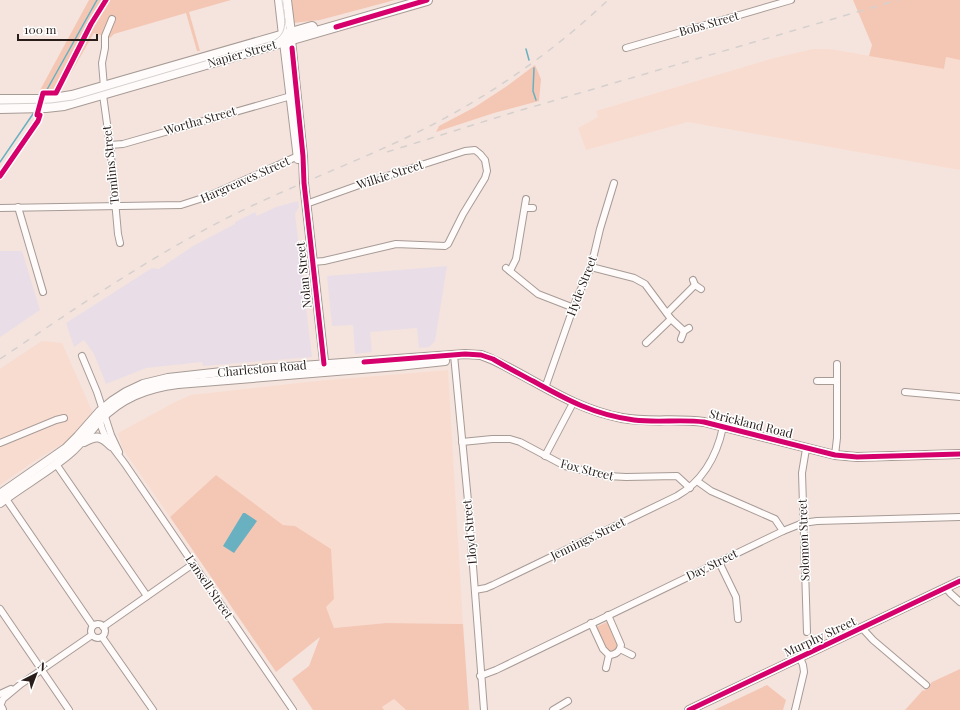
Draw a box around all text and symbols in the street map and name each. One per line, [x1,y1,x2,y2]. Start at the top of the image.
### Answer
street label: Bobs Street [677,7,741,39]
scale bar [18,16,97,42]
text: 100 m [24,21,57,37]
street label: Napier Street [205,35,279,71]
street label: Wortha Street [161,102,238,138]
street label: Tomlins Street [98,124,122,205]
street label: Hargreaves Street [197,152,292,206]
street label: Wilkie Street [353,156,426,193]
street label: Nolan Street [291,240,314,309]
street label: Hyde Street [562,253,600,318]
street label: Charleston Road [217,356,307,380]
street label: Strickland Road [708,405,795,441]
street label: Fox Street [559,455,616,484]
street label: Lloyd Street [458,498,480,565]
street label: Solomon Street [794,498,812,582]
street label: Jennings Street [547,513,628,564]
street label: Day Street [683,544,741,583]
street label: Lansell Street [183,551,237,622]
street label: Murphy Street [781,612,859,660]
north arrow [16,654,56,694]
text: N [35,658,51,674]

